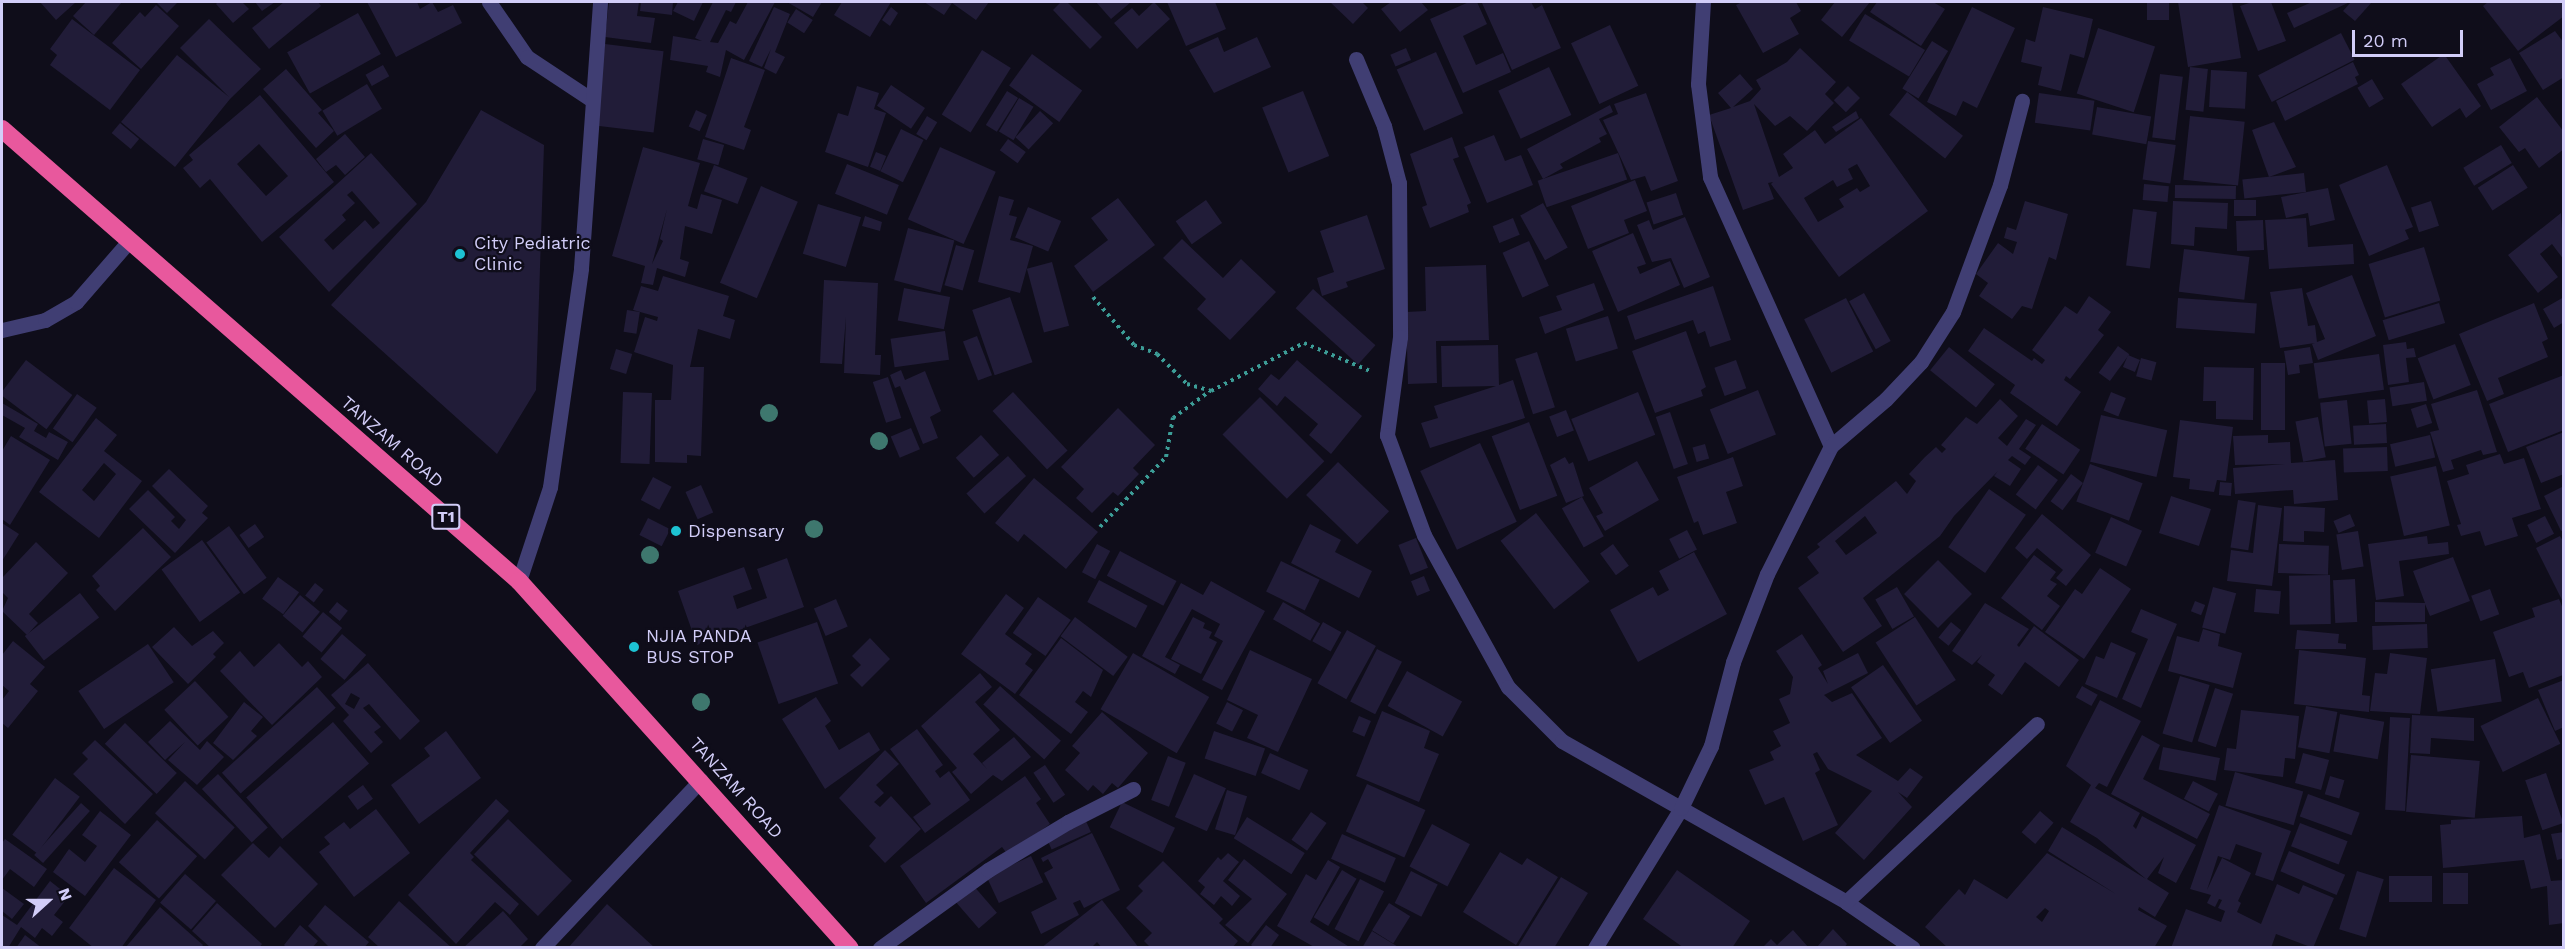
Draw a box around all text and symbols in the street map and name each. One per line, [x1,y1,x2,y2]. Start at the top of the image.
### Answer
scale bar [2355,18,2466,56]
text: 20 m [2363,30,2408,51]
place label: City Pediatric Clinic [474,233,591,276]
marker: City Pediatric Clinic [451,245,469,263]
street label: TANZAM ROAD [336,392,448,492]
road number: T1 [431,504,461,530]
place label: Dispensary [688,520,784,542]
marker: Dispensary [669,524,683,538]
place label: NJIA PANDA BUS STOP [646,626,752,668]
marker: NJIA PANDA BUS STOP [627,640,641,654]
street label: TANZAM ROAD [685,733,787,843]
north arrow [18,871,78,931]
text: N [54,885,76,903]

